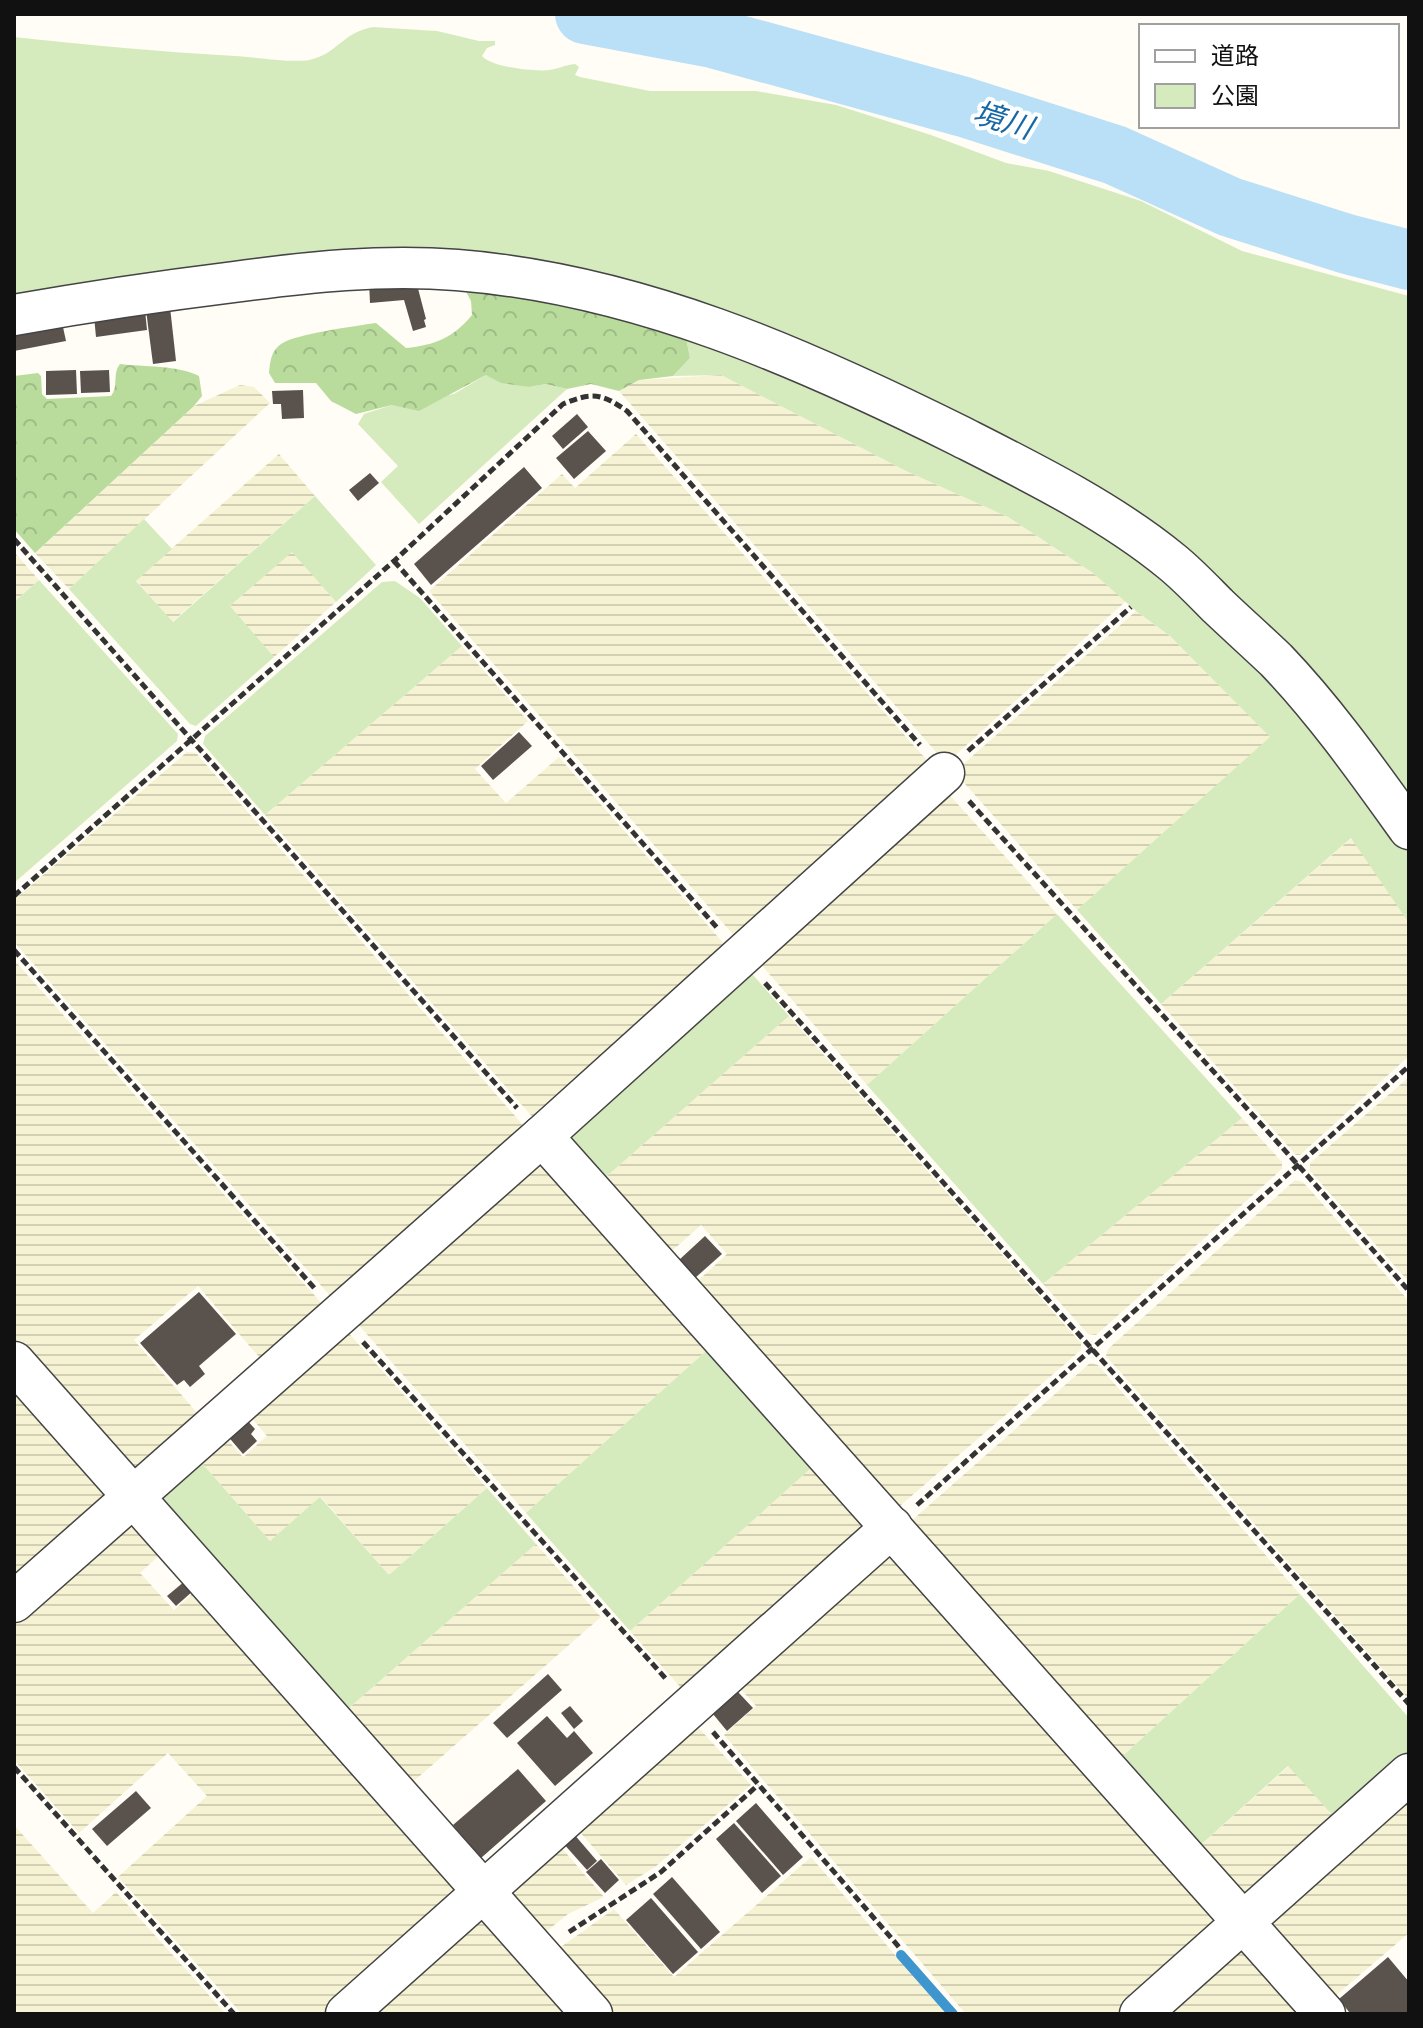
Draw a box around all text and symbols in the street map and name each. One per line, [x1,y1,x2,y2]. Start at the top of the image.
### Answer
legend [1139,24,1399,128]
text: 道路 [1211,43,1259,69]
text: 公園 [1211,83,1259,109]
water label: 境川 [969,95,1039,145]

